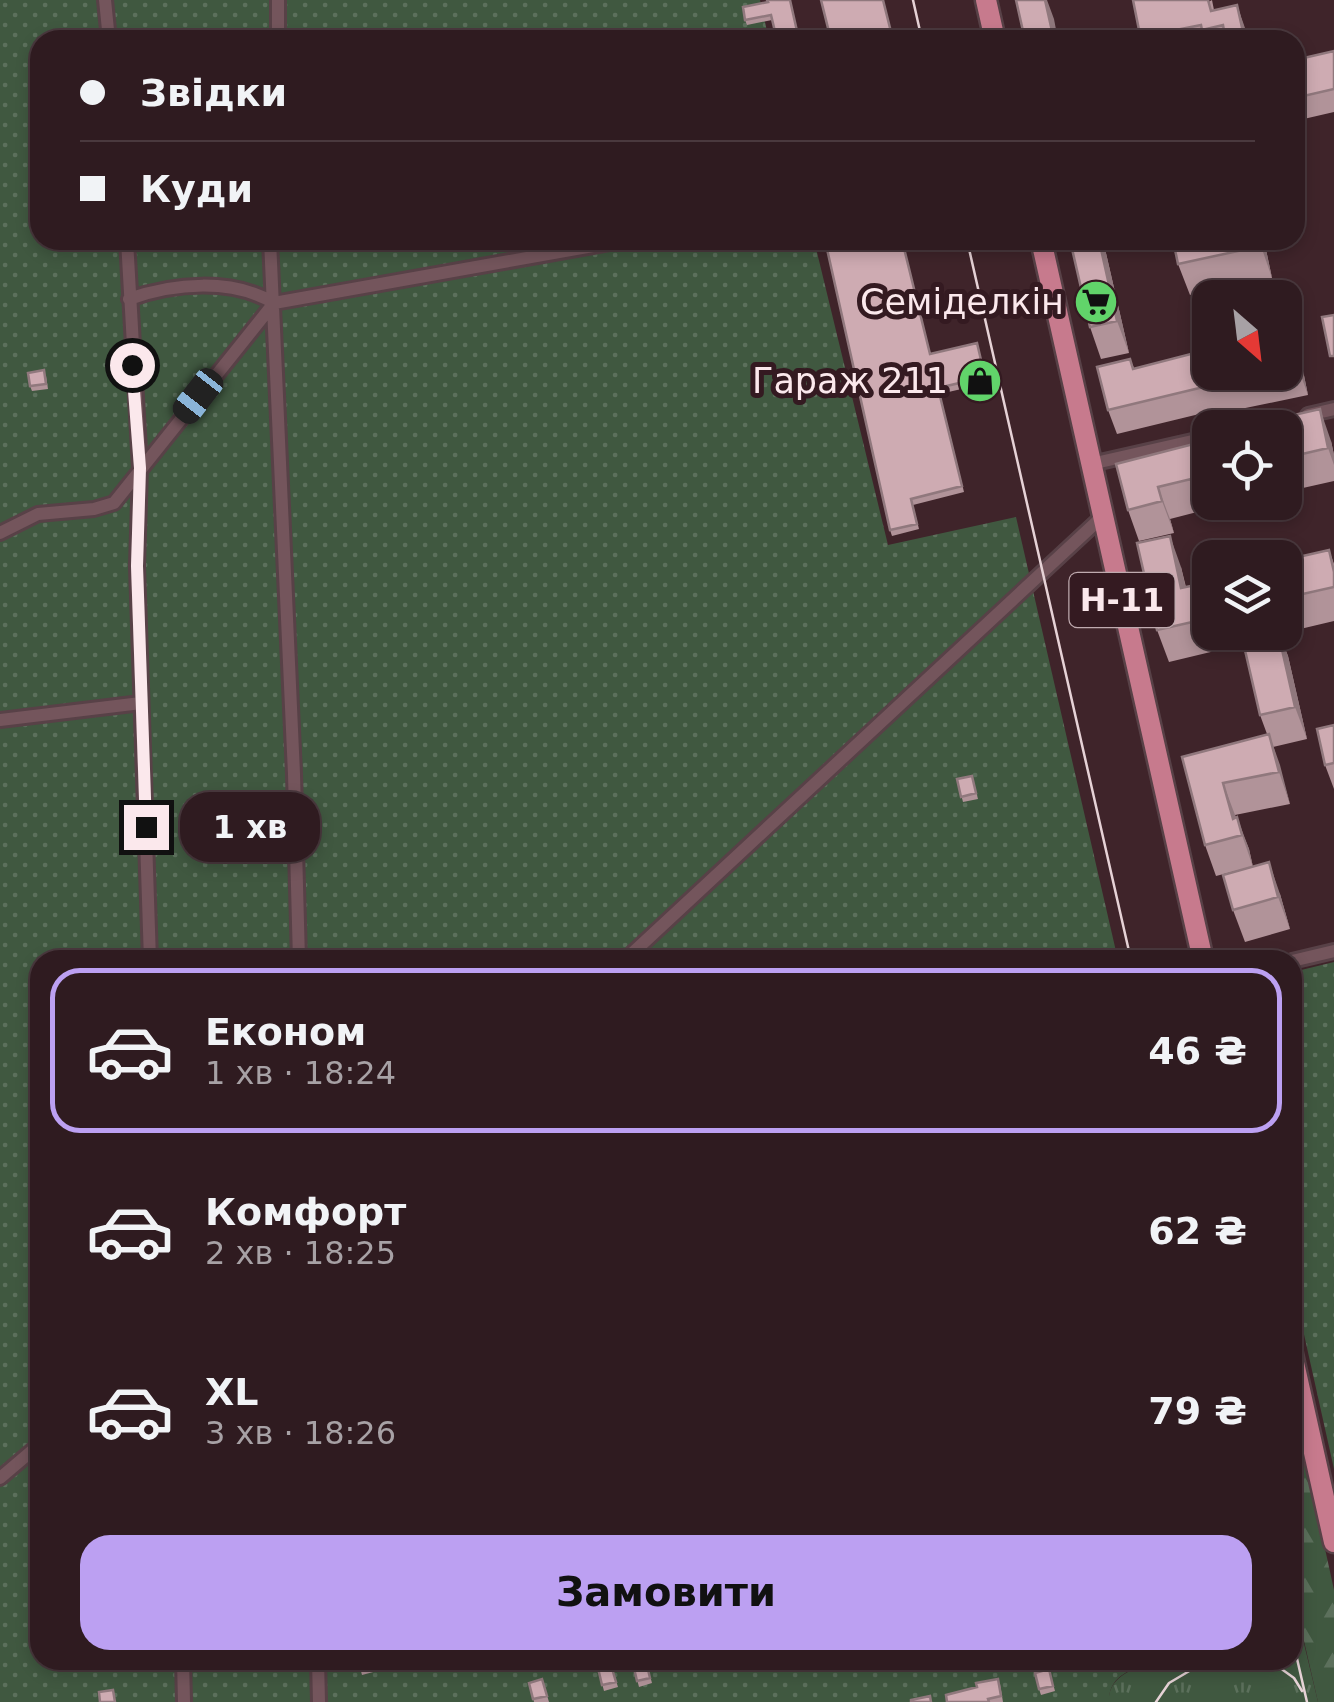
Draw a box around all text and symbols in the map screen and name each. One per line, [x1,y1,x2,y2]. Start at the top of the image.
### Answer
text: Звідки [140,71,287,115]
text: Куди [140,167,253,211]
supermarket icon: Семіделкін [1073,279,1119,325]
north arrow [1192,280,1302,390]
map controls [1192,280,1302,650]
place label: Семіделкін [860,282,1064,322]
route start [110,343,155,388]
shop icon: Гараж 211 [957,358,1003,404]
place label: Гараж 211 [752,361,948,401]
car [168,363,228,429]
button: locate [1192,410,1302,520]
button: layers [1192,540,1302,650]
road number: Н-11 [1070,573,1174,627]
callout: 1 хв [181,792,321,862]
route end [124,805,169,850]
text: 1 хв [213,808,287,846]
icon: car [85,1006,175,1096]
text: Економ [205,1010,366,1054]
text: 46 ₴ [1148,1029,1247,1073]
text: 1 хв · 18:24 [205,1054,396,1092]
icon: car [85,1186,175,1276]
text: Комфорт [205,1190,406,1234]
text: 62 ₴ [1148,1209,1247,1253]
text: 2 хв · 18:25 [205,1234,396,1272]
icon: car [85,1366,175,1456]
text: XL [205,1370,259,1414]
text: 79 ₴ [1148,1389,1247,1433]
text: 3 хв · 18:26 [205,1414,396,1452]
button: Замовити [80,1535,1252,1650]

